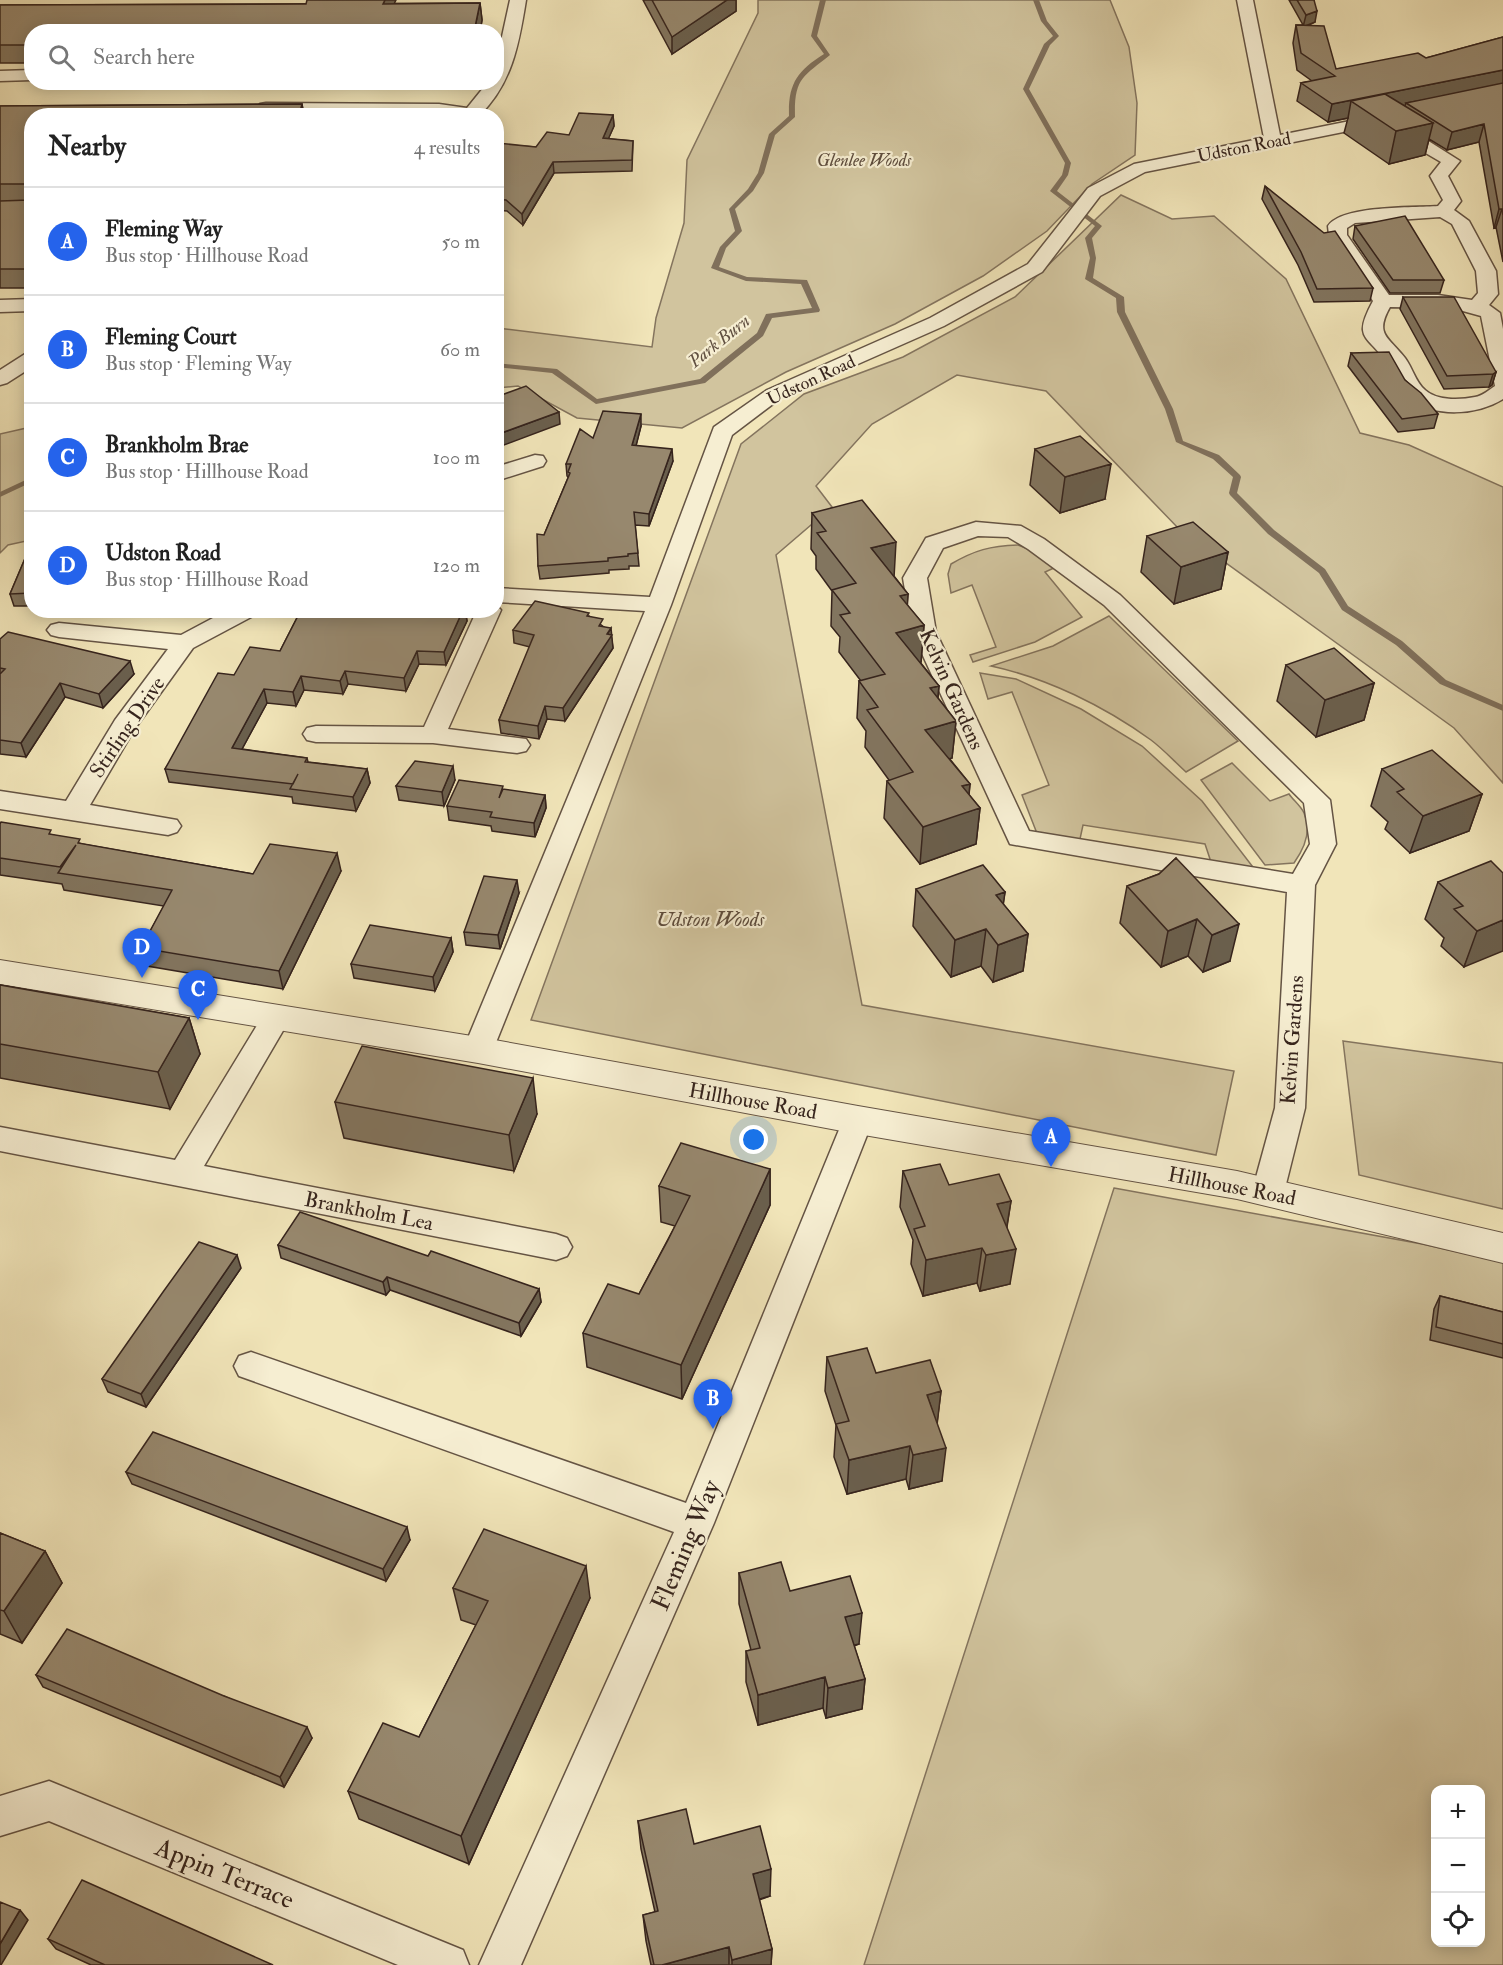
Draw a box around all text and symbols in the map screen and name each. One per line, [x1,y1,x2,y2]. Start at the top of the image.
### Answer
search box [24,24,504,90]
icon: search [45,41,78,74]
text: Search here [93,43,195,71]
street label: Udston Road [1195,127,1293,168]
text: Nearby [48,131,126,163]
text: 4 results [414,135,480,160]
park label: Glenlee Woods [817,149,912,172]
text: Fleming Way [105,215,222,243]
text: A [61,229,74,254]
text: 50 m [441,229,480,254]
text: Bus stop · Hillhouse Road [105,243,309,268]
water label: Park Burn [683,310,755,374]
text: Fleming Court [105,323,237,351]
text: B [61,337,74,362]
text: 60 m [440,337,480,362]
street label: Udston Road [763,350,859,411]
text: Bus stop · Fleming Way [105,351,291,376]
text: Brankholm Brae [105,431,248,459]
text: C [60,445,75,470]
text: 100 m [433,445,480,470]
text: Bus stop · Hillhouse Road [105,459,309,484]
text: Udston Road [105,539,221,567]
text: D [59,553,76,578]
text: 120 m [433,553,480,578]
text: Bus stop · Hillhouse Road [105,567,309,592]
street label: Kelvin Gardens [913,625,990,754]
street label: Stirling Drive [84,671,171,783]
park label: Udston Woods [656,906,766,933]
pin: D [122,928,162,978]
pin: C [178,970,218,1020]
street label: Kelvin Gardens [1275,975,1310,1106]
street label: Hillhouse Road [687,1077,820,1126]
pin: A [1032,1118,1070,1167]
your location [739,1125,768,1154]
street label: Hillhouse Road [1166,1161,1299,1212]
street label: Brankholm Lea [302,1186,436,1237]
pin: B [694,1380,732,1429]
street label: Fleming Way [644,1475,728,1615]
map controls [1431,1785,1485,1947]
button: + [1431,1785,1485,1839]
street label: Appin Terrace [149,1831,299,1917]
button: − [1431,1839,1485,1893]
button: locate [1431,1893,1485,1947]

